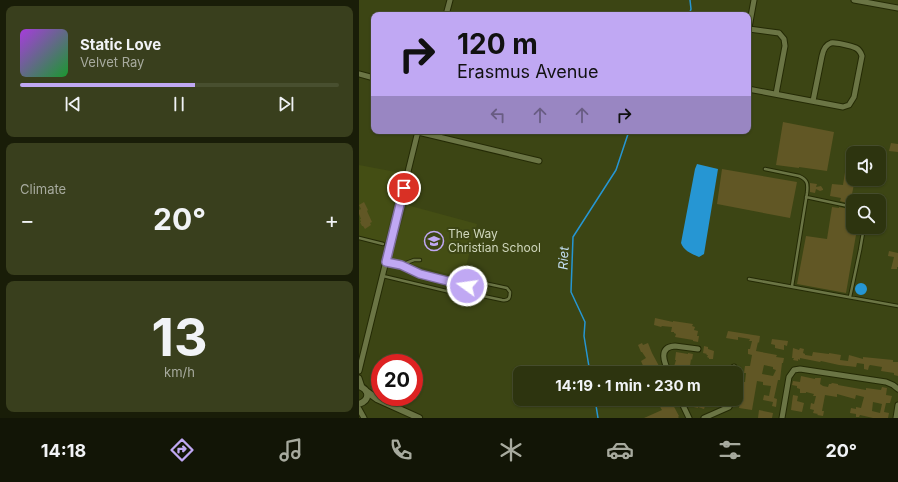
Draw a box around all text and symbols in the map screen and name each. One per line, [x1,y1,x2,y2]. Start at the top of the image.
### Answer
text: 120 m [457,27,538,61]
icon: right [391,28,443,80]
text: Static Love [80,35,161,54]
text: Velvet Ray [80,54,144,70]
text: Erasmus Avenue [457,61,598,82]
icon: previous [62,93,84,115]
icon: pause [168,93,190,115]
icon: next [275,93,297,115]
icon: left [487,104,509,126]
icon: ahead [529,104,551,126]
icon: ahead [571,104,593,126]
icon: right [613,104,635,126]
map controls [846,146,886,234]
button: sound [846,146,886,186]
pin [387,171,421,205]
icon: arrive [393,177,415,199]
text: Climate [20,181,66,197]
button: search [846,194,886,234]
text: 20° [153,201,206,237]
text: − [20,207,35,233]
text: + [324,207,339,233]
place label: The Way Christian School [448,226,541,255]
school or university icon: The Way Christian School [423,230,445,252]
water label: Riet [554,245,572,270]
position arrow [446,265,488,307]
text: 13 [152,306,208,369]
speed limit sign: 20 [371,354,423,406]
text: km/h [164,364,195,380]
text: 14:19 · 1 min · 230 m [555,376,701,395]
icon: directions [168,436,196,464]
icon: music [277,436,305,464]
icon: phone [387,436,415,464]
icon: climate [497,436,525,464]
icon: car [606,436,634,464]
icon: filters [716,436,744,464]
text: 14:18 [41,440,86,461]
text: 20° [825,440,857,461]

